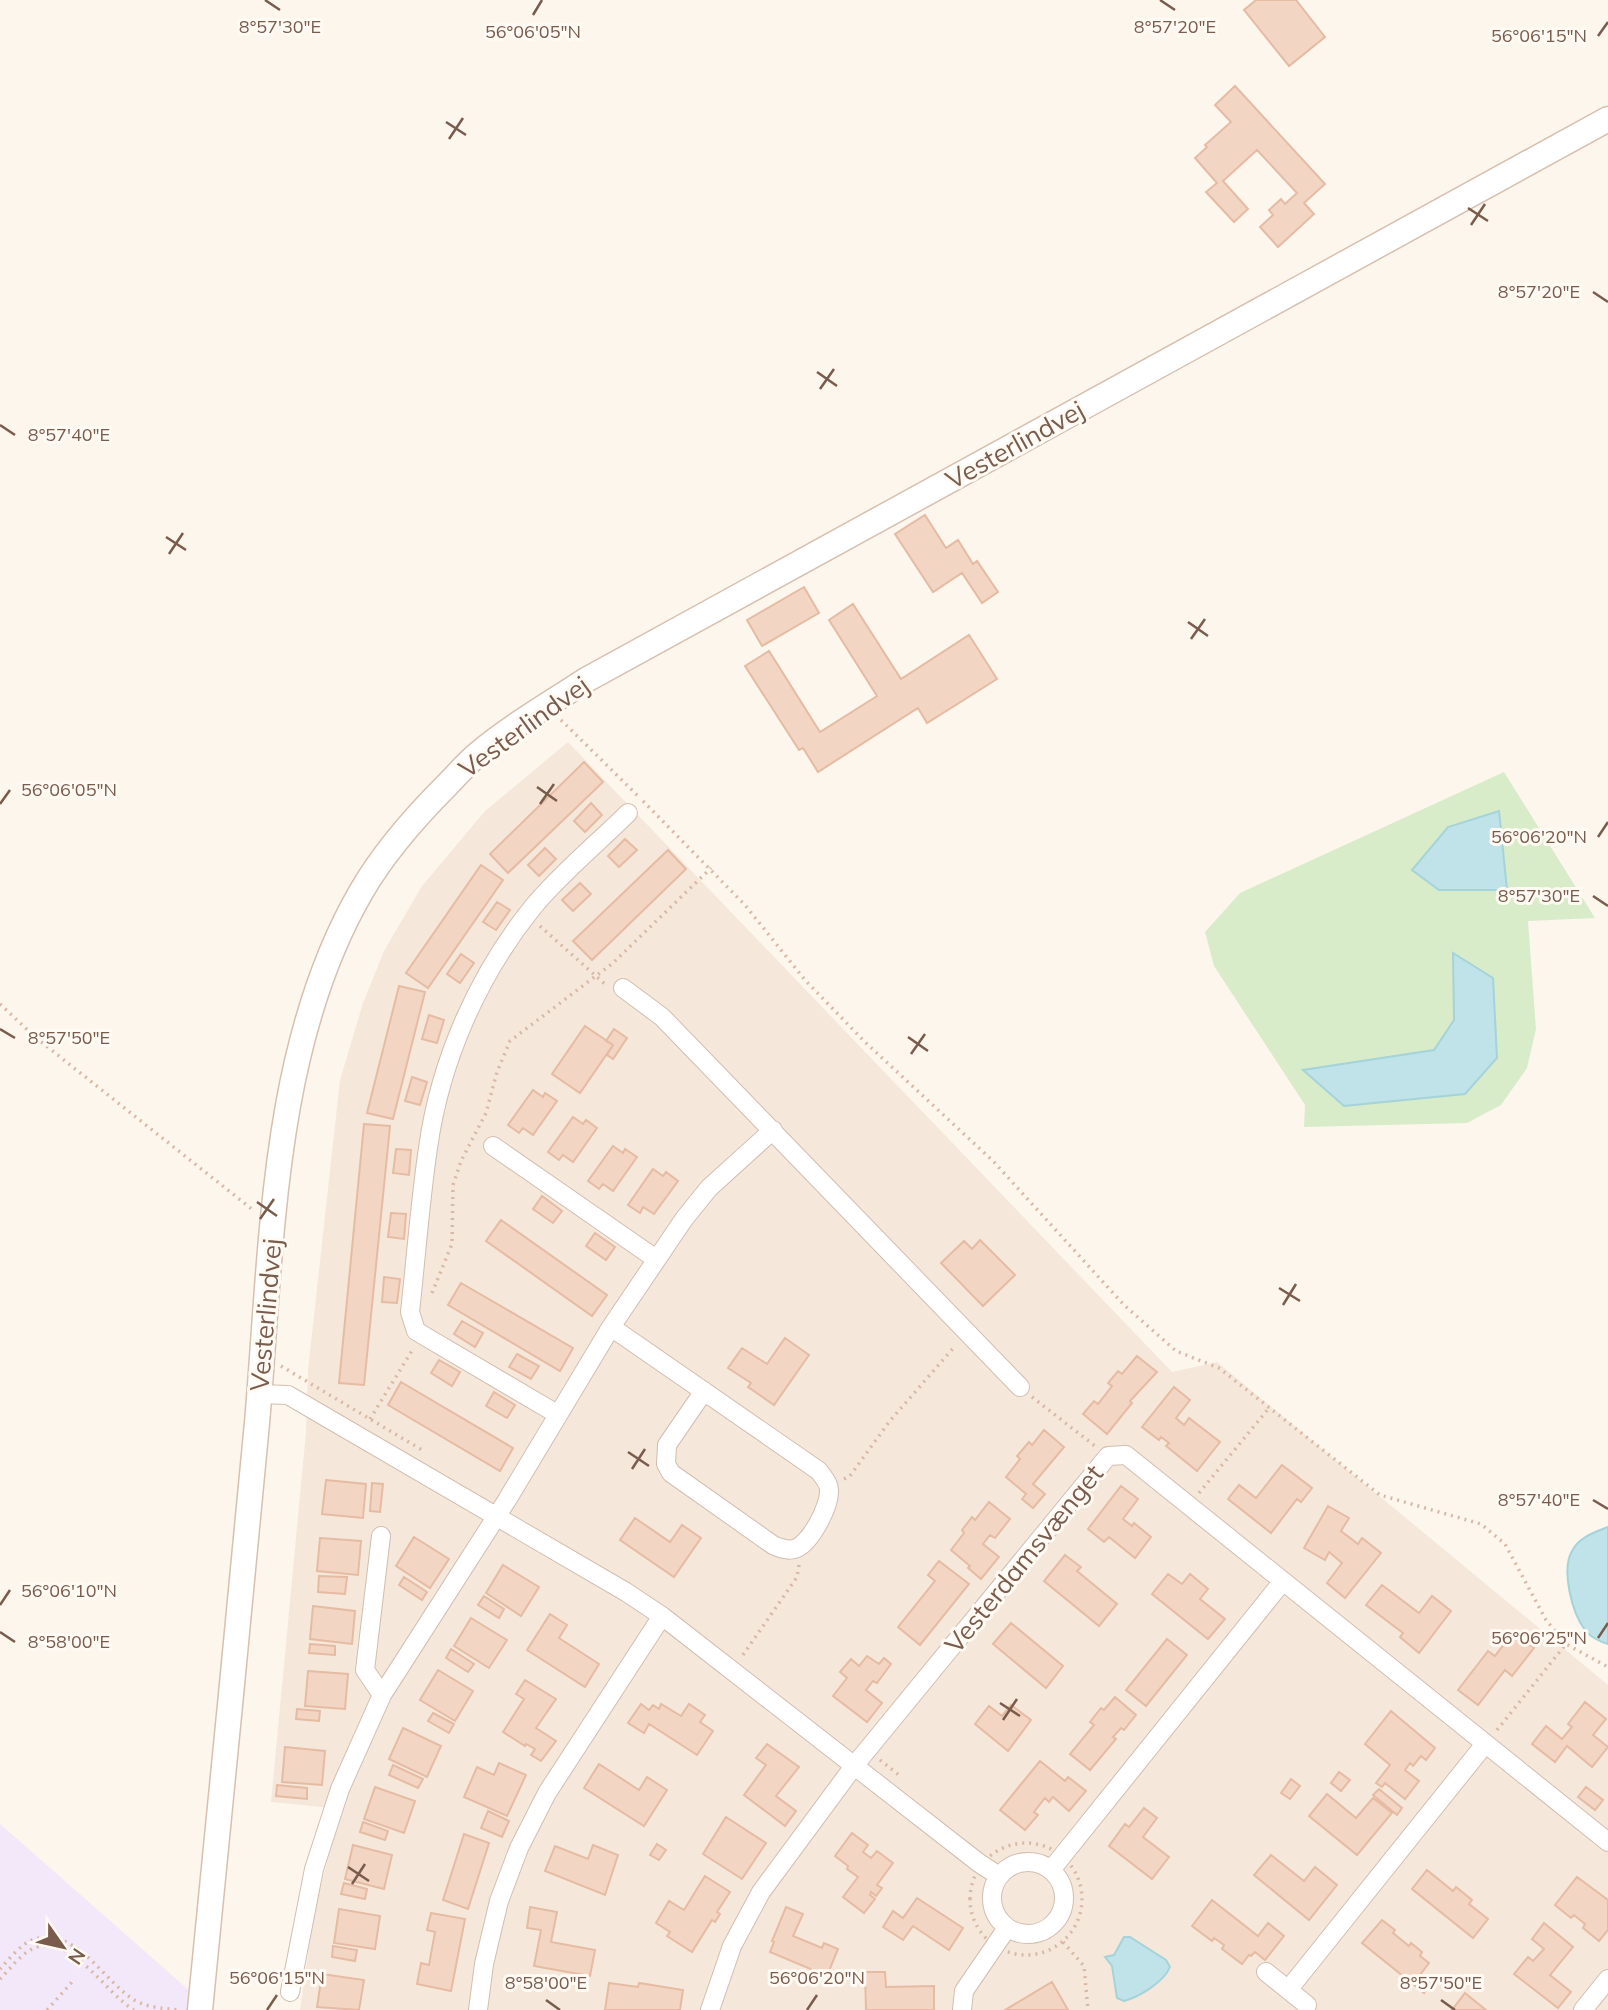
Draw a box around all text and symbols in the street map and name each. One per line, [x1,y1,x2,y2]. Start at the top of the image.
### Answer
text: 8°57'30"E [239,15,321,38]
text: 8°57'20"E [1134,15,1216,38]
text: 56°06'05"N [485,20,581,43]
text: 56°06'15"N [1491,24,1587,47]
text: 8°57'20"E [1498,280,1580,303]
street label: Vesterlindvej [940,393,1090,496]
text: 8°57'40"E [28,423,110,446]
street label: Vesterlindvej [452,668,595,785]
text: 56°06'05"N [21,778,117,801]
text: 56°06'20"N [1491,825,1587,848]
text: 8°57'30"E [1498,884,1580,907]
text: 8°57'50"E [28,1026,110,1049]
street label: Vesterlindvej [242,1237,289,1393]
street label: Vesterdamsvænget [937,1458,1110,1660]
text: 8°57'40"E [1498,1488,1580,1511]
text: 56°06'10"N [21,1579,117,1602]
text: 56°06'25"N [1491,1626,1587,1649]
text: 8°58'00"E [28,1630,110,1653]
north arrow [28,1912,98,1982]
text: N [63,1944,91,1969]
text: 56°06'15"N [229,1966,325,1989]
text: 56°06'20"N [769,1966,865,1989]
text: 8°58'00"E [505,1971,587,1994]
text: 8°57'50"E [1400,1971,1482,1994]

